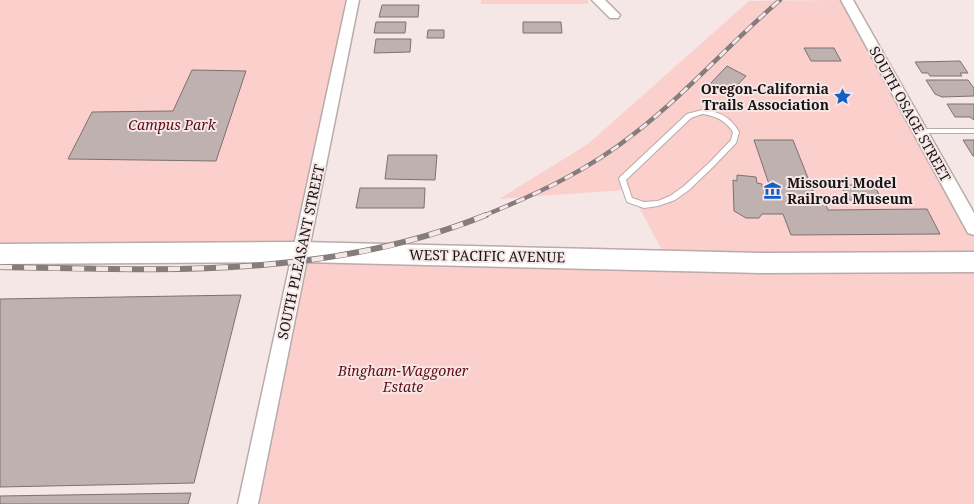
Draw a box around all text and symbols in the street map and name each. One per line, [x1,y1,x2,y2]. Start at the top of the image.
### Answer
street label: SOUTH OSAGE STREET [865,43,956,185]
place label: Oregon-California Trails Association [701,79,829,114]
place icon: Oregon-California Trails Association [833,87,853,107]
park label: Campus Park [128,115,217,134]
street label: SOUTH PLEASANT STREET [273,162,328,341]
place label: Missouri Model Railroad Museum [787,173,913,208]
museum icon: Missouri Model Railroad Museum [763,181,783,201]
street label: WEST PACIFIC AVENUE [409,245,565,266]
park label: Bingham-Waggoner Estate [337,361,469,396]

